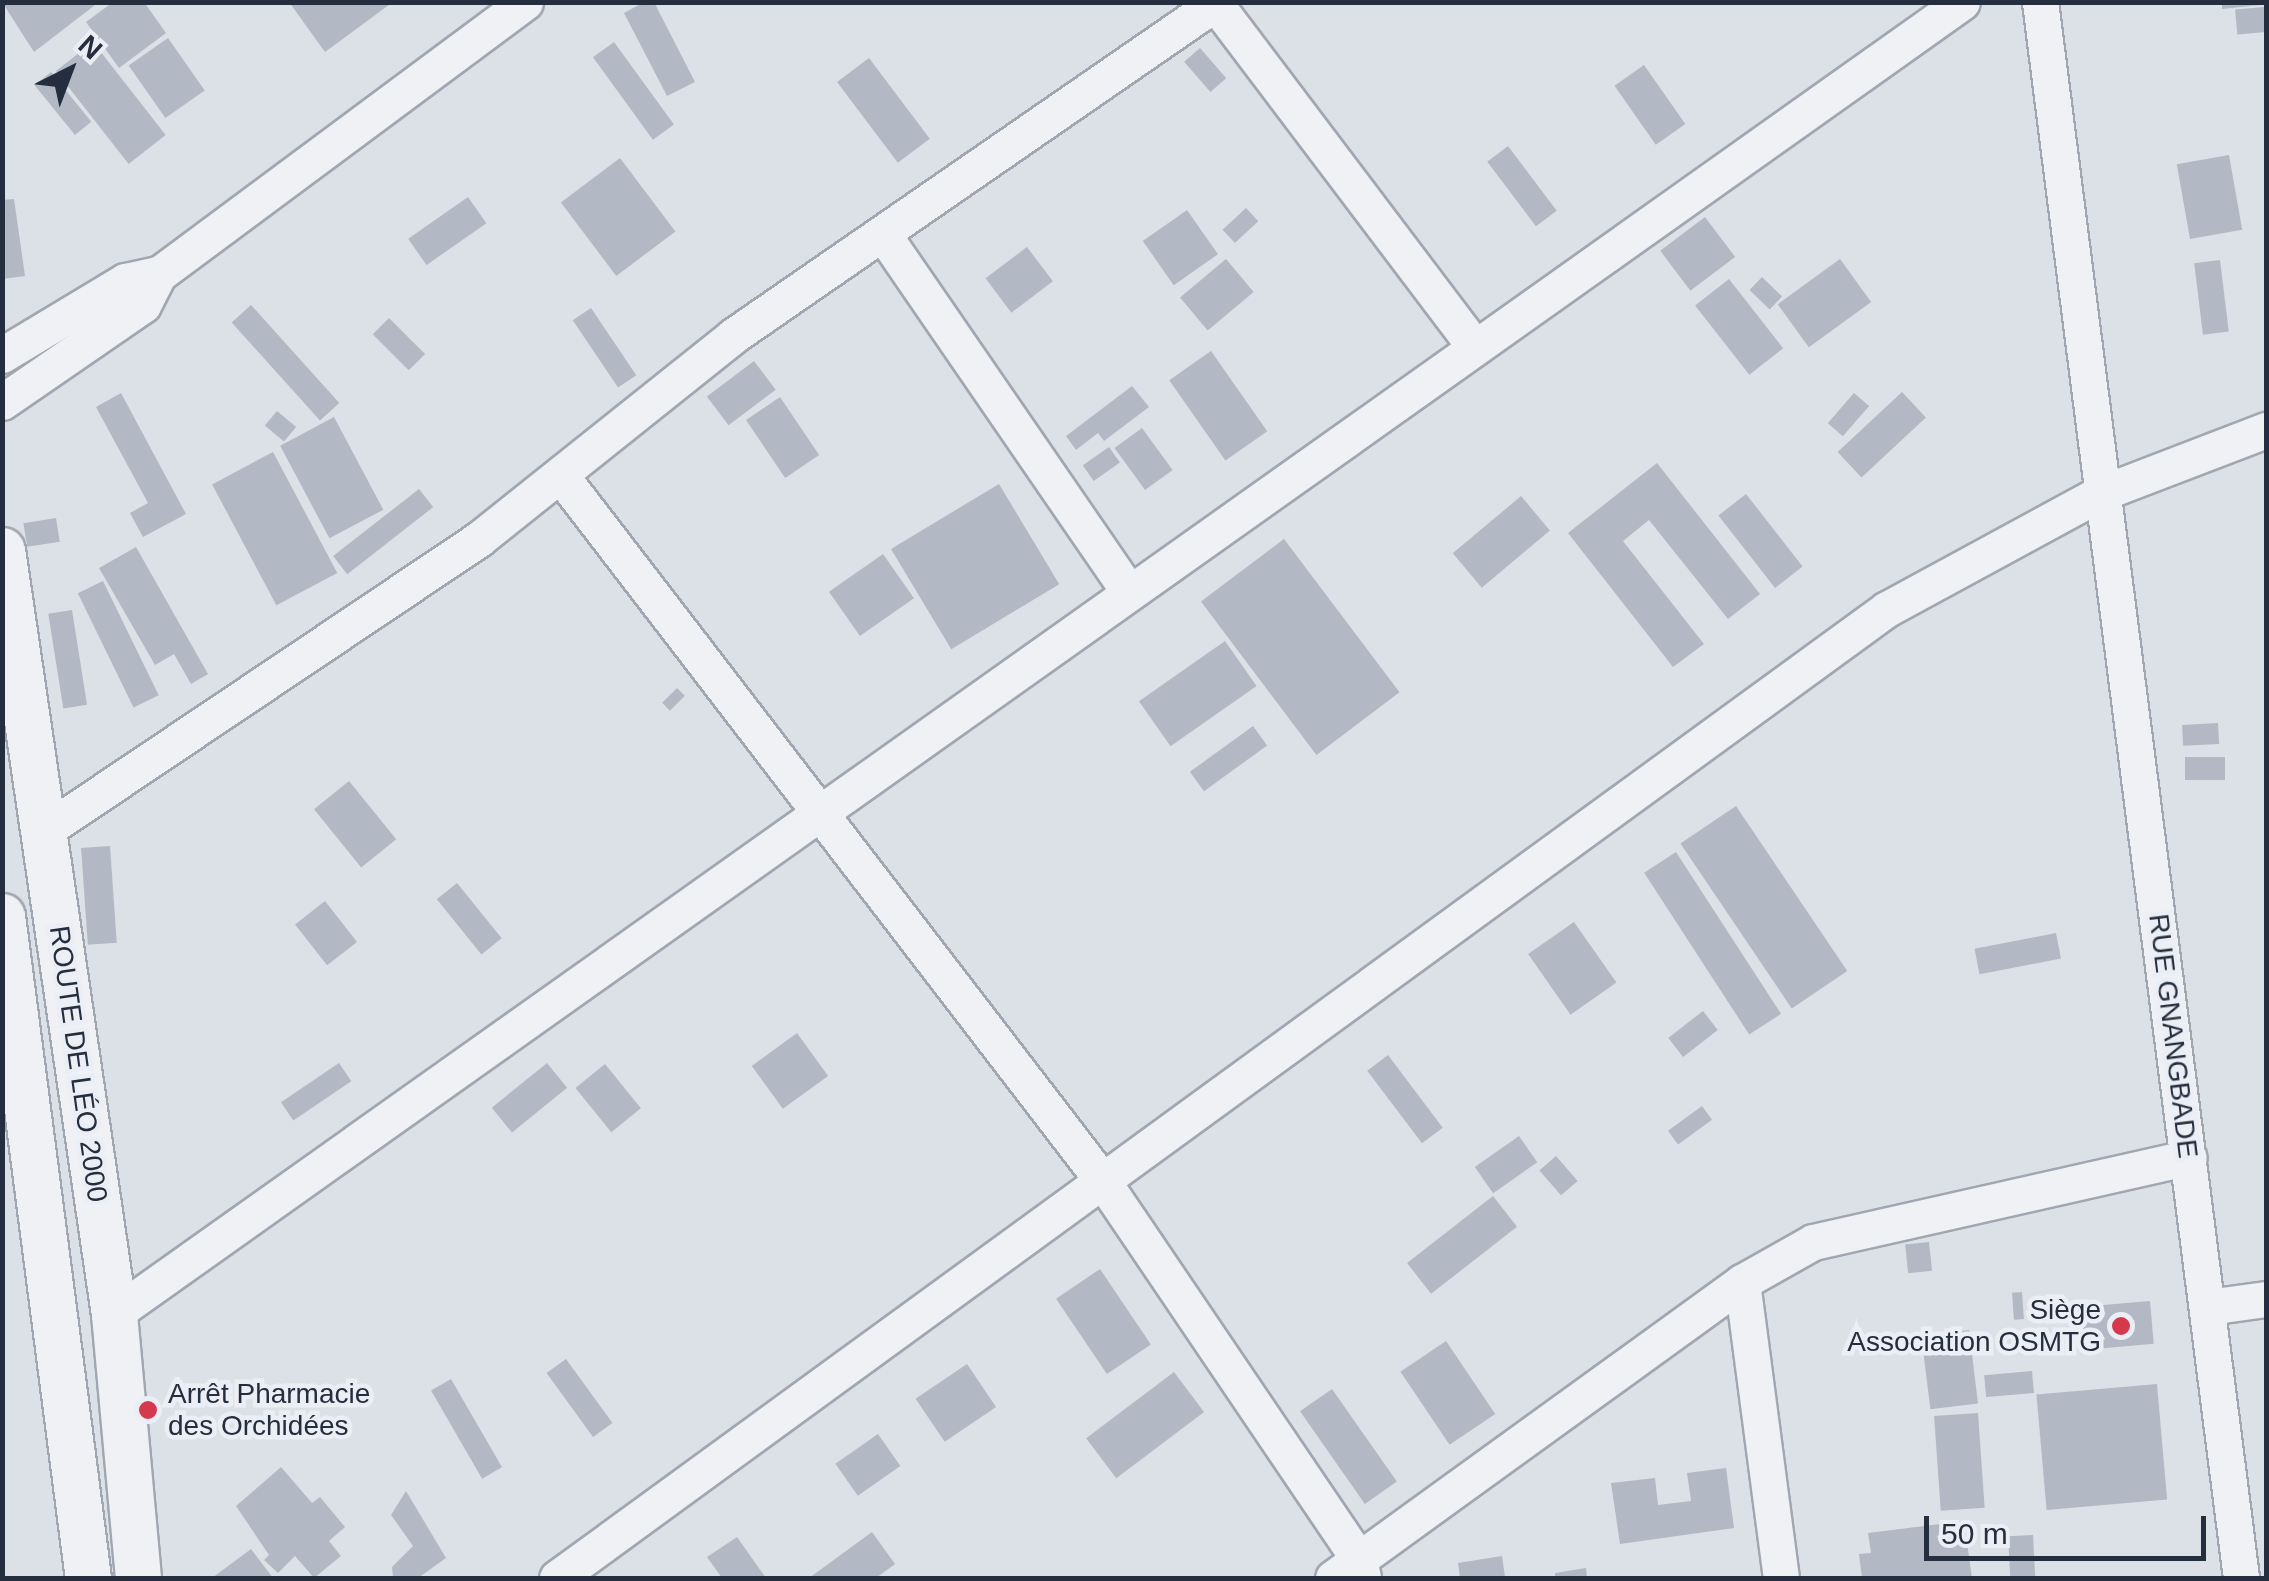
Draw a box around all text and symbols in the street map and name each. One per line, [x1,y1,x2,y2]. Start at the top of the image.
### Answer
north arrow [20,20,120,120]
text: N [73,29,108,66]
street label: RUE GNANGBADE [2141,912,2205,1160]
street label: ROUTE DE LÉO 2000 [42,924,114,1204]
place label: Siège Association OSMTG [1847,1293,2101,1359]
marker: Siège Association OSMTG [2110,1315,2132,1337]
place label: Arrêt Pharmacie des Orchidées [168,1377,370,1443]
marker: Arrêt Pharmacie des Orchidées [137,1399,159,1421]
scale bar [1929,1496,2212,1558]
text: 50 m [1941,1517,2008,1550]

